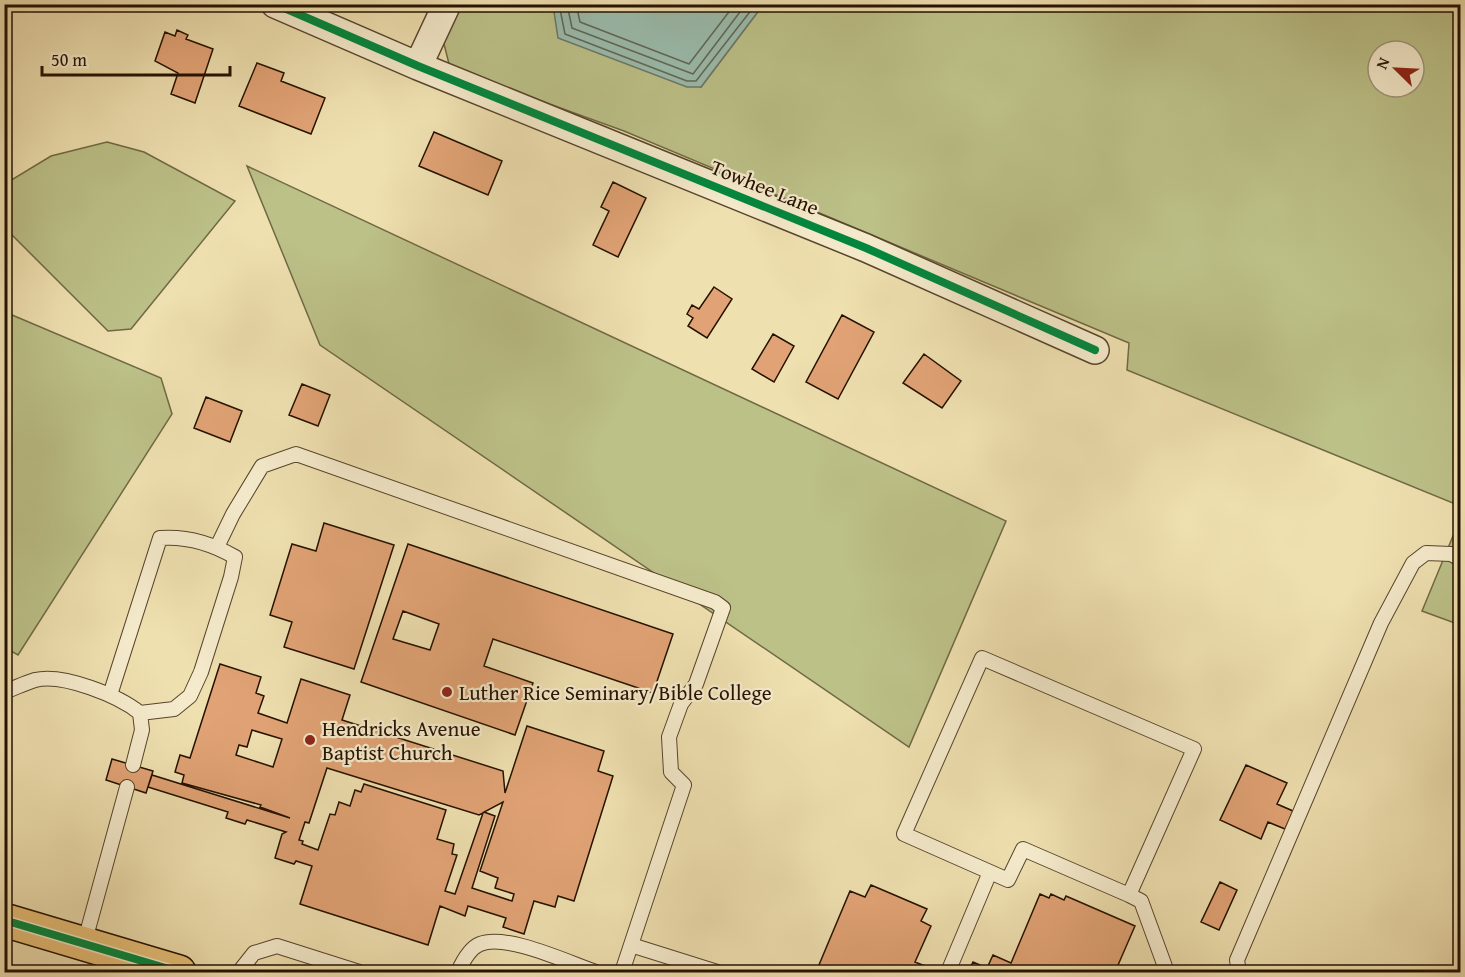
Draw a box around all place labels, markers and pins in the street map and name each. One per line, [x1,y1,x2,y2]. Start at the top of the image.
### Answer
place label: Luther Rice Seminary/Bible College [459,677,772,708]
marker: Luther Rice Seminary/Bible College [440,685,454,699]
place label: Hendricks Avenue Baptist Church [322,713,481,768]
marker: Hendricks Avenue Baptist Church [303,733,317,747]

